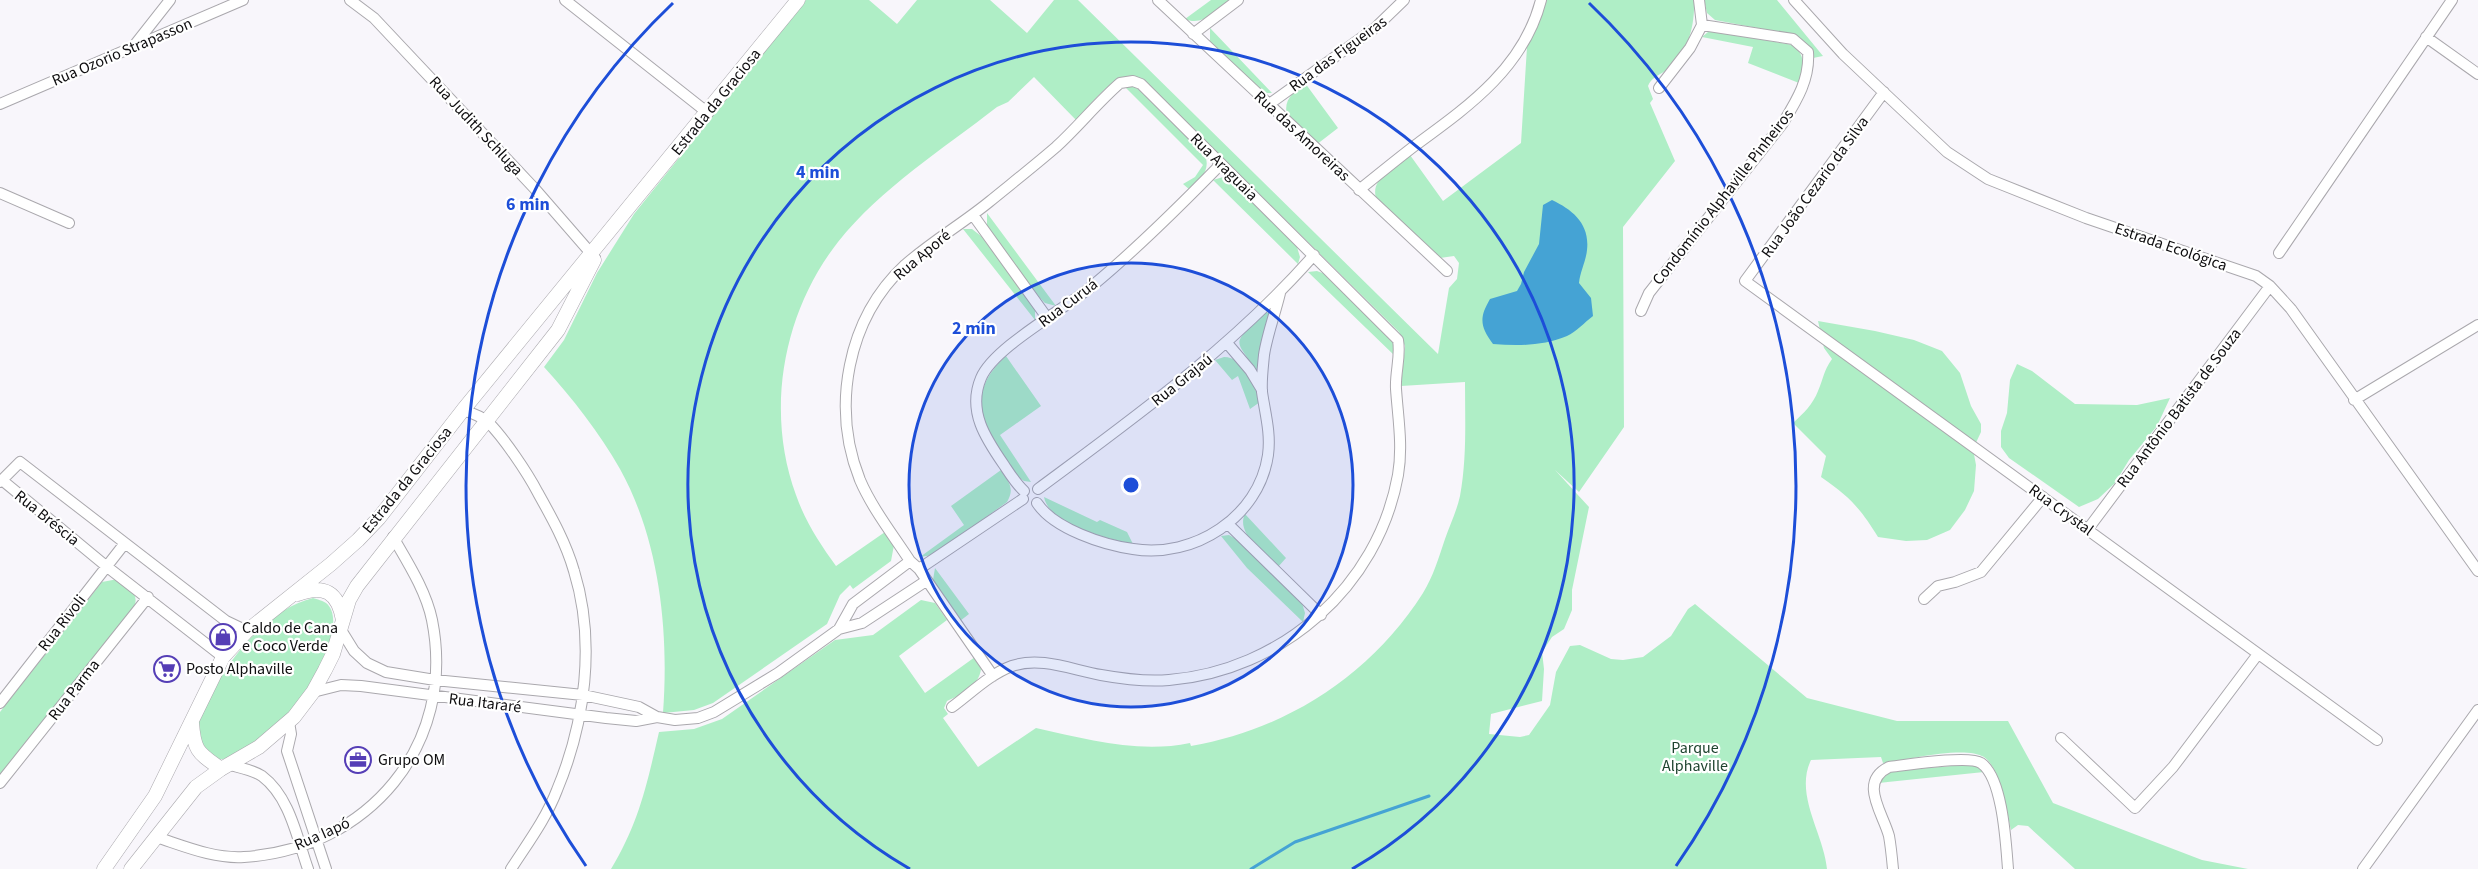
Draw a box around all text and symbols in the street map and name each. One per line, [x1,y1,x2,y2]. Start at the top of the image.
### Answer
street label: Rua das Figueiras [1284,11,1392,97]
street label: Rua Ozorio Strapasson [48,12,196,92]
street label: Estrada da Graciosa [666,44,766,160]
street label: Rua Judith Schluga [424,71,528,181]
street label: Rua das Amoreiras [1249,86,1355,186]
street label: Condomínio Alphaville Pinheiros [1647,104,1799,290]
street label: Rua João Cezario da Silva [1756,112,1874,262]
street label: Rua Araguaia [1185,128,1263,206]
text: 4 min [796,160,840,185]
text: 6 min [506,192,550,217]
street label: Estrada Ecológica [2112,217,2230,277]
street label: Rua Aporé [889,224,955,285]
street label: Rua Curuá [1034,273,1102,333]
text: 2 min [952,316,996,341]
street label: Rua Antônio Batista de Souza [2112,324,2246,492]
street label: Rua Grajaú [1147,349,1217,411]
street label: Estrada da Graciosa [357,422,457,538]
centre of rings [1121,475,1141,495]
street label: Rua Crystal [2024,479,2098,541]
street label: Rua Bréscia [10,485,84,551]
street label: Rua Rivoli [33,590,91,656]
place label: Caldo de Cana e Coco Verde [242,617,338,657]
shop icon: Caldo de Cana e Coco Verde [208,622,238,652]
supermarket icon: Posto Alphaville [152,654,182,684]
street label: Rua Parma [43,655,105,725]
place label: Posto Alphaville [186,658,293,680]
street label: Rua Itararé [447,688,523,718]
park label: Parque Alphaville [1662,737,1728,777]
office icon: Grupo OM [343,745,373,775]
place label: Grupo OM [378,749,445,771]
street label: Rua Iapó [291,812,353,856]

